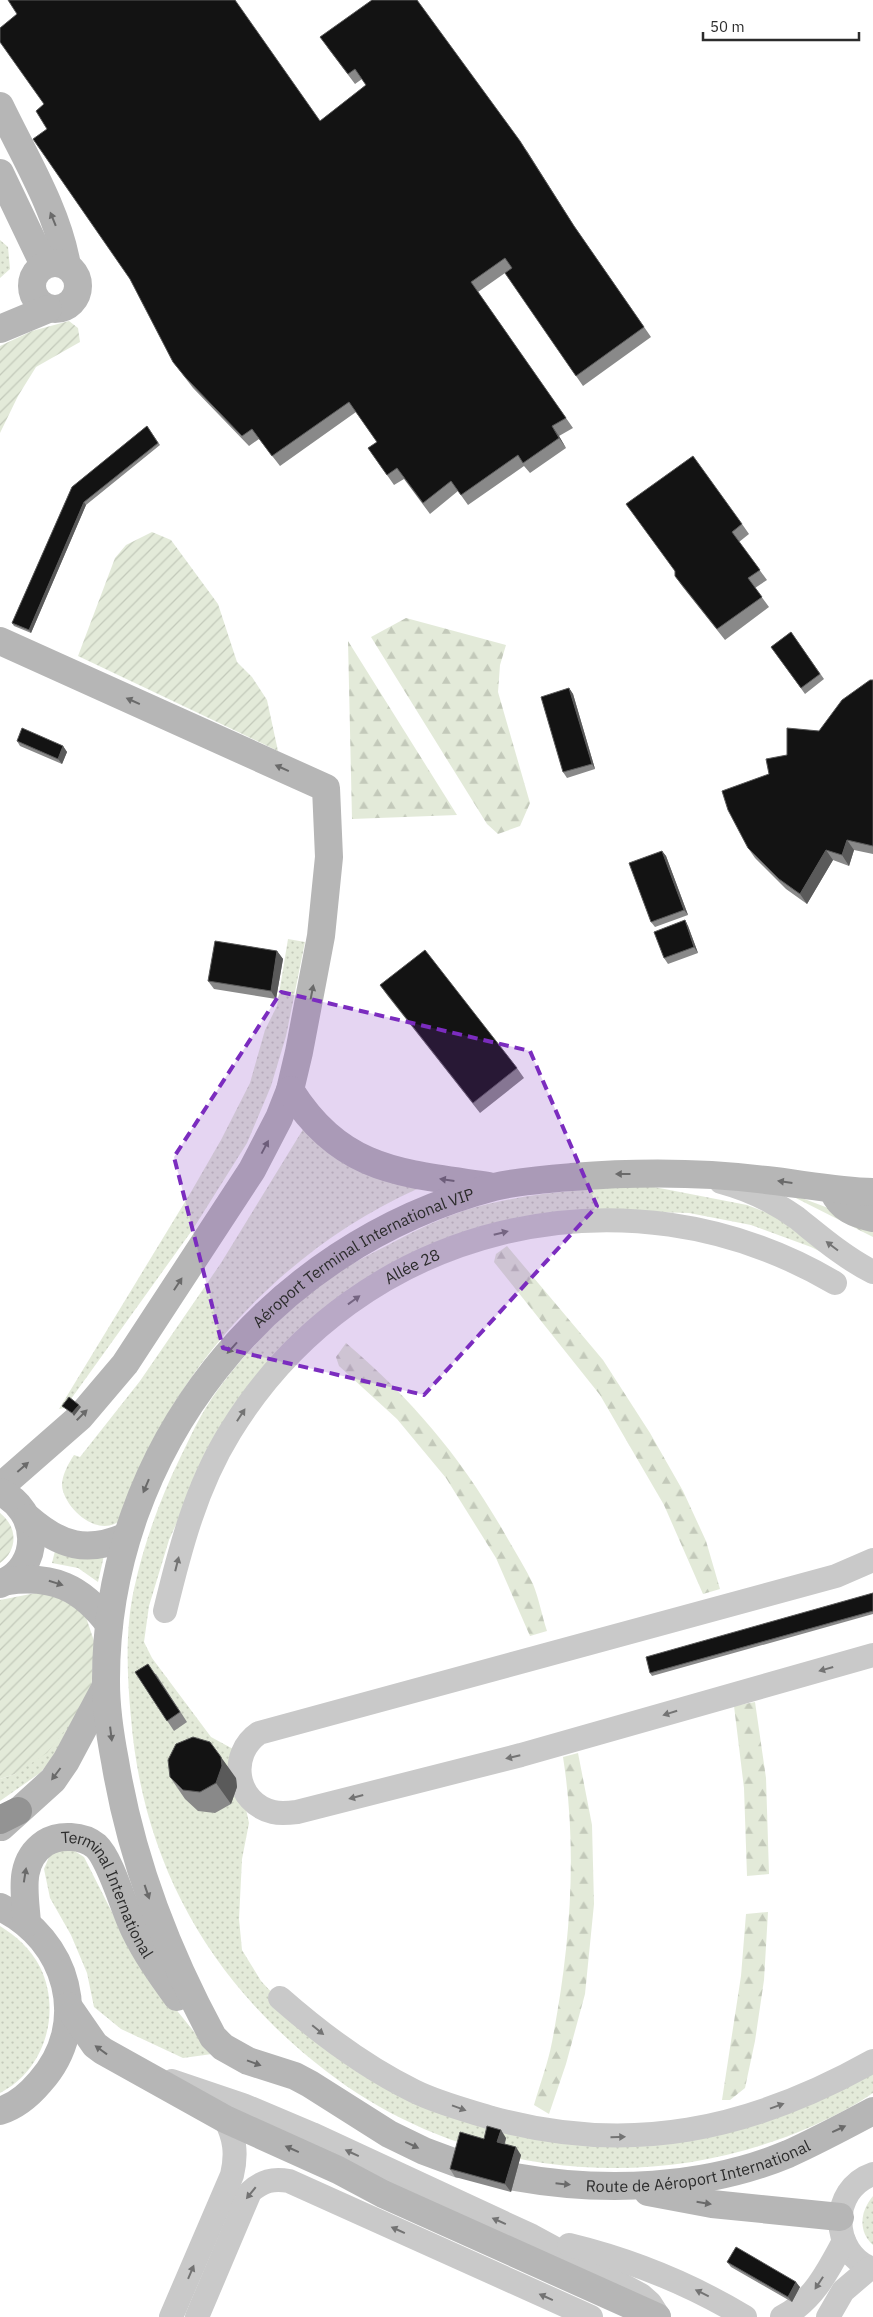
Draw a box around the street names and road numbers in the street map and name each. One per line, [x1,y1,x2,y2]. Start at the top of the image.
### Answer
street label: Aéroport Terminal International VIP [248,1183,477,1332]
street label: Allée 28 [381,1244,443,1288]
street label: Terminal International [60,1827,158,1962]
street label: Route de Aéroport International [585,2135,813,2196]

